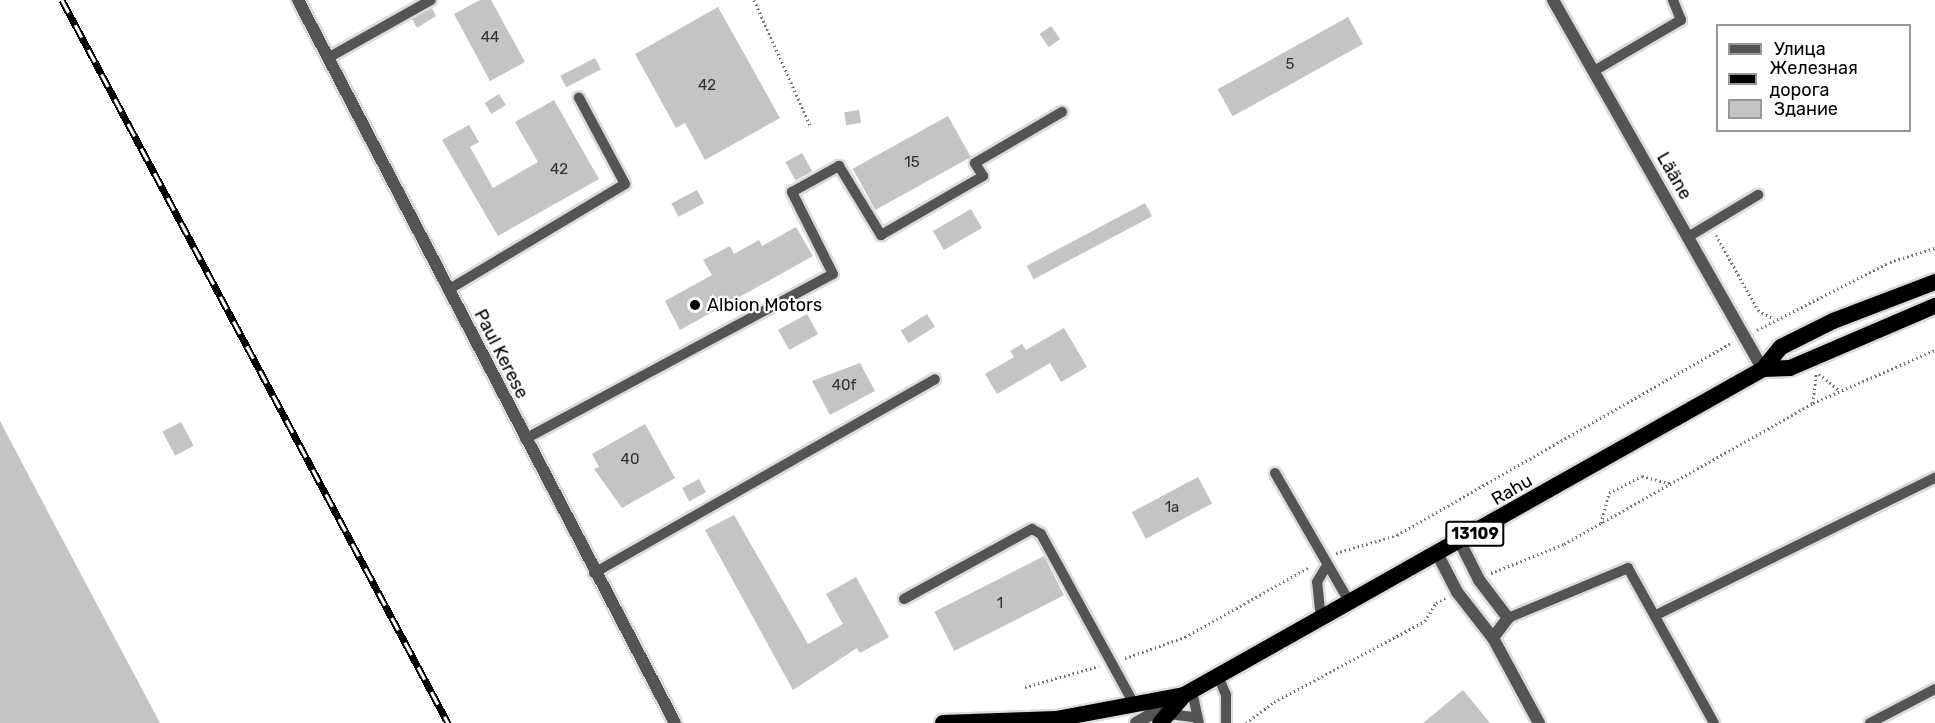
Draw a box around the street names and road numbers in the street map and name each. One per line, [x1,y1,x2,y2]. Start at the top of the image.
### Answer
street label: Lääne [1652,149,1696,203]
street label: Paul Kerese [469,306,533,402]
street label: Rahu [1488,470,1536,510]
road number: 13109 [1445,521,1505,547]

